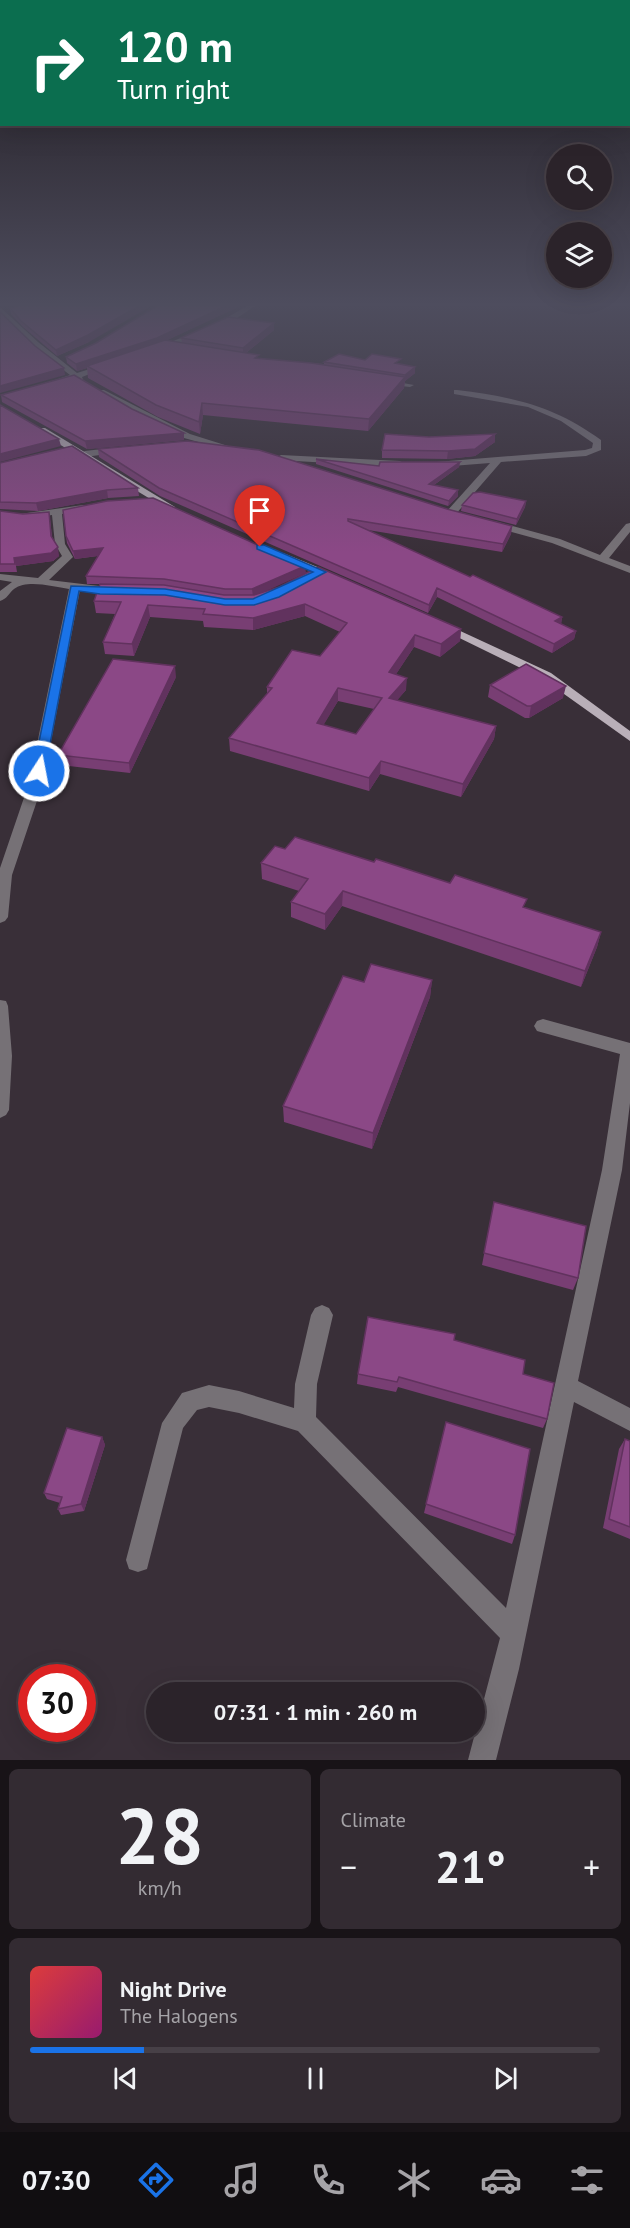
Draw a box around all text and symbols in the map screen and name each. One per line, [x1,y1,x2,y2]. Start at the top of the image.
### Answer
text: 120 m [117,19,233,74]
icon: right [18,24,96,102]
text: Turn right [117,72,230,106]
map controls [546,144,612,288]
button: search [546,144,612,210]
button: layers [546,222,612,288]
pin [234,485,285,547]
icon: arrive [243,494,276,527]
position arrow [7,739,71,803]
speed limit sign: 30 [18,1664,96,1742]
text: 07:31 · 1 min · 260 m [214,1698,417,1726]
text: 28 [116,1785,204,1886]
text: Climate [341,1807,406,1833]
text: 21° [435,1837,506,1895]
text: − [341,1845,357,1888]
text: + [583,1845,600,1888]
text: km/h [138,1875,182,1901]
text: Night Drive [120,1975,227,2003]
text: The Halogens [120,2003,238,2029]
icon: previous [109,2062,142,2095]
icon: pause [299,2062,332,2095]
icon: next [489,2062,522,2095]
icon: directions [135,2159,177,2201]
icon: music [221,2159,263,2201]
icon: phone [307,2159,349,2201]
icon: climate [393,2159,435,2201]
icon: car [480,2159,522,2201]
icon: filters [566,2159,608,2201]
text: 07:30 [22,2163,91,2197]

